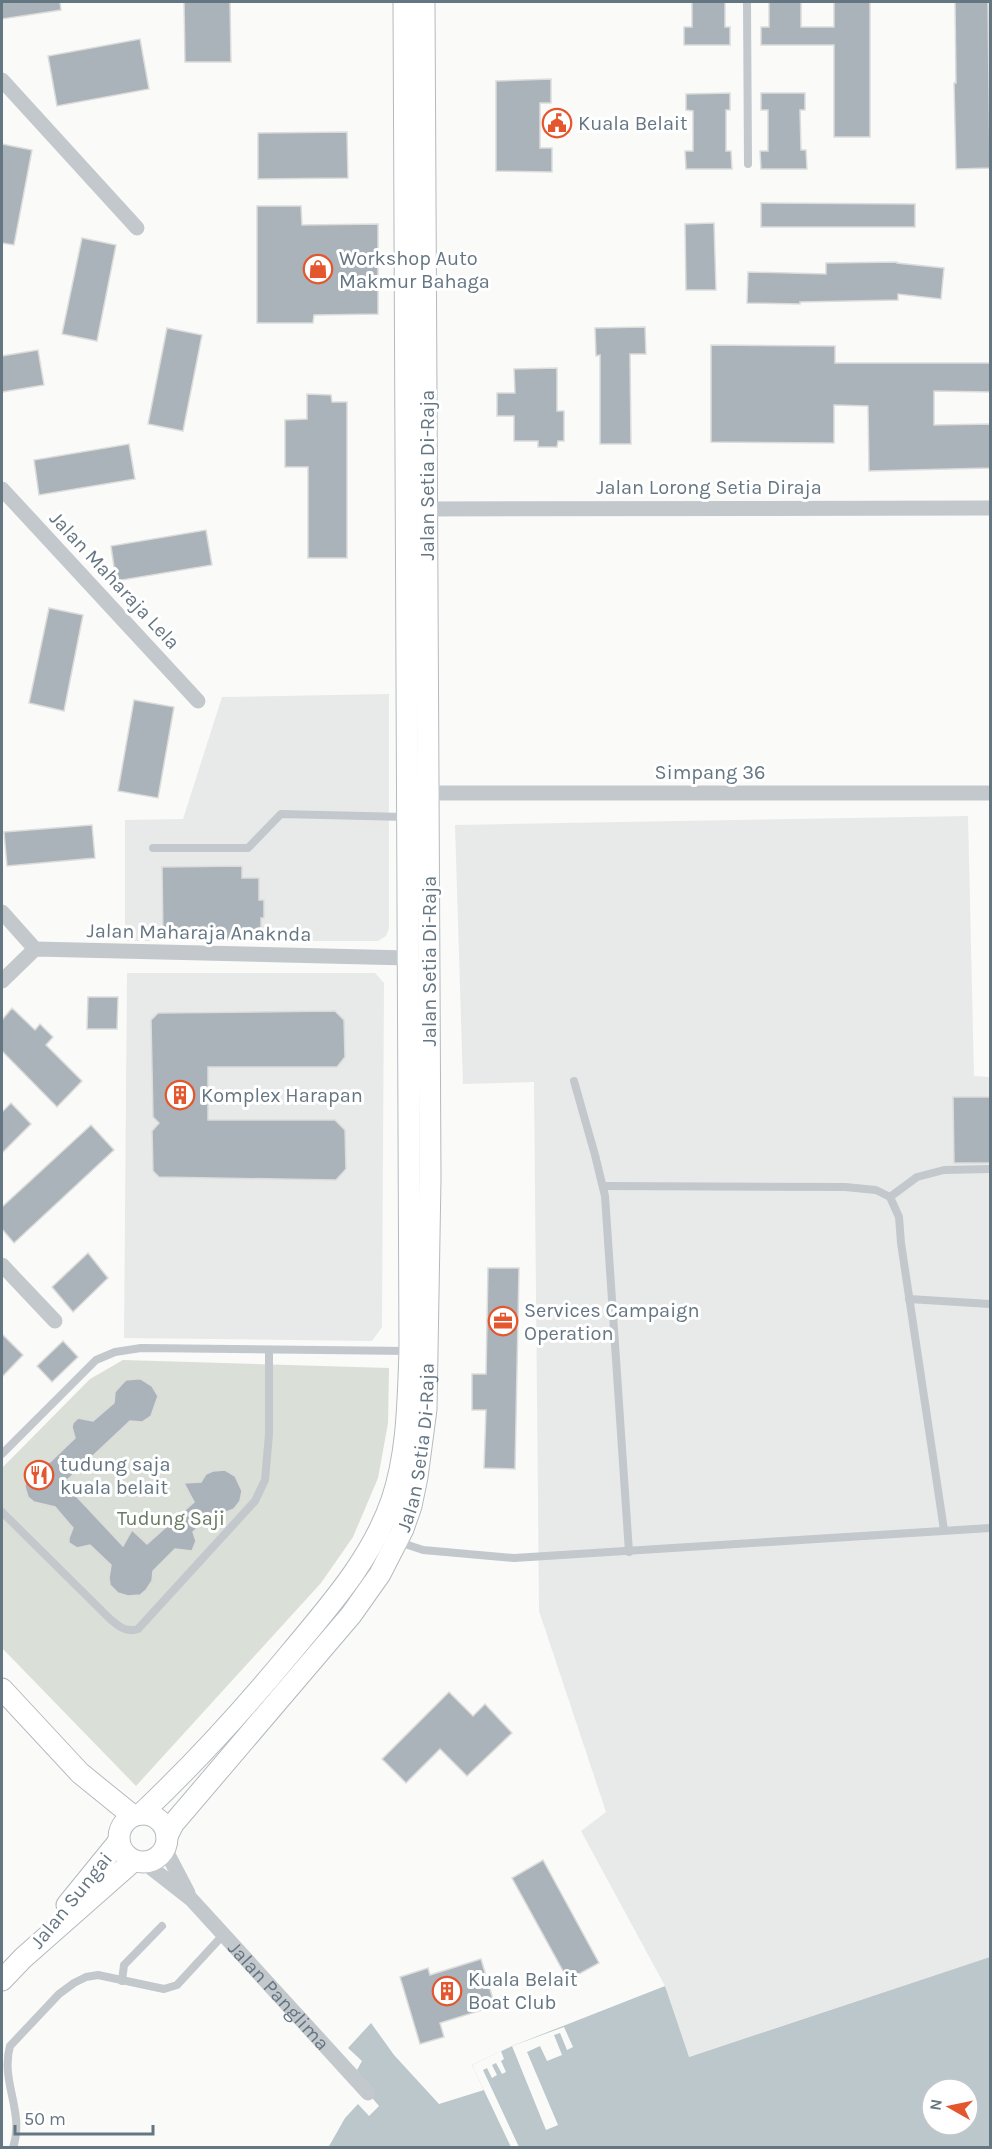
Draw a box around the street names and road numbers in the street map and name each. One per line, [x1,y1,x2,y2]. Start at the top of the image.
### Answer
street label: Jalan Setia Di-Raja [416,390,439,560]
street label: Jalan Lorong Setia Diraja [596,476,822,499]
street label: Jalan Maharaja Lela [45,507,184,654]
street label: Simpang 36 [655,761,765,784]
street label: Jalan Setia Di-Raja [418,876,441,1046]
street label: Jalan Maharaja Anaknda [87,919,311,946]
street label: Jalan Setia Di-Raja [392,1363,439,1535]
street label: Jalan Sungai [26,1848,117,1953]
street label: Jalan Panglima [223,1937,334,2055]

